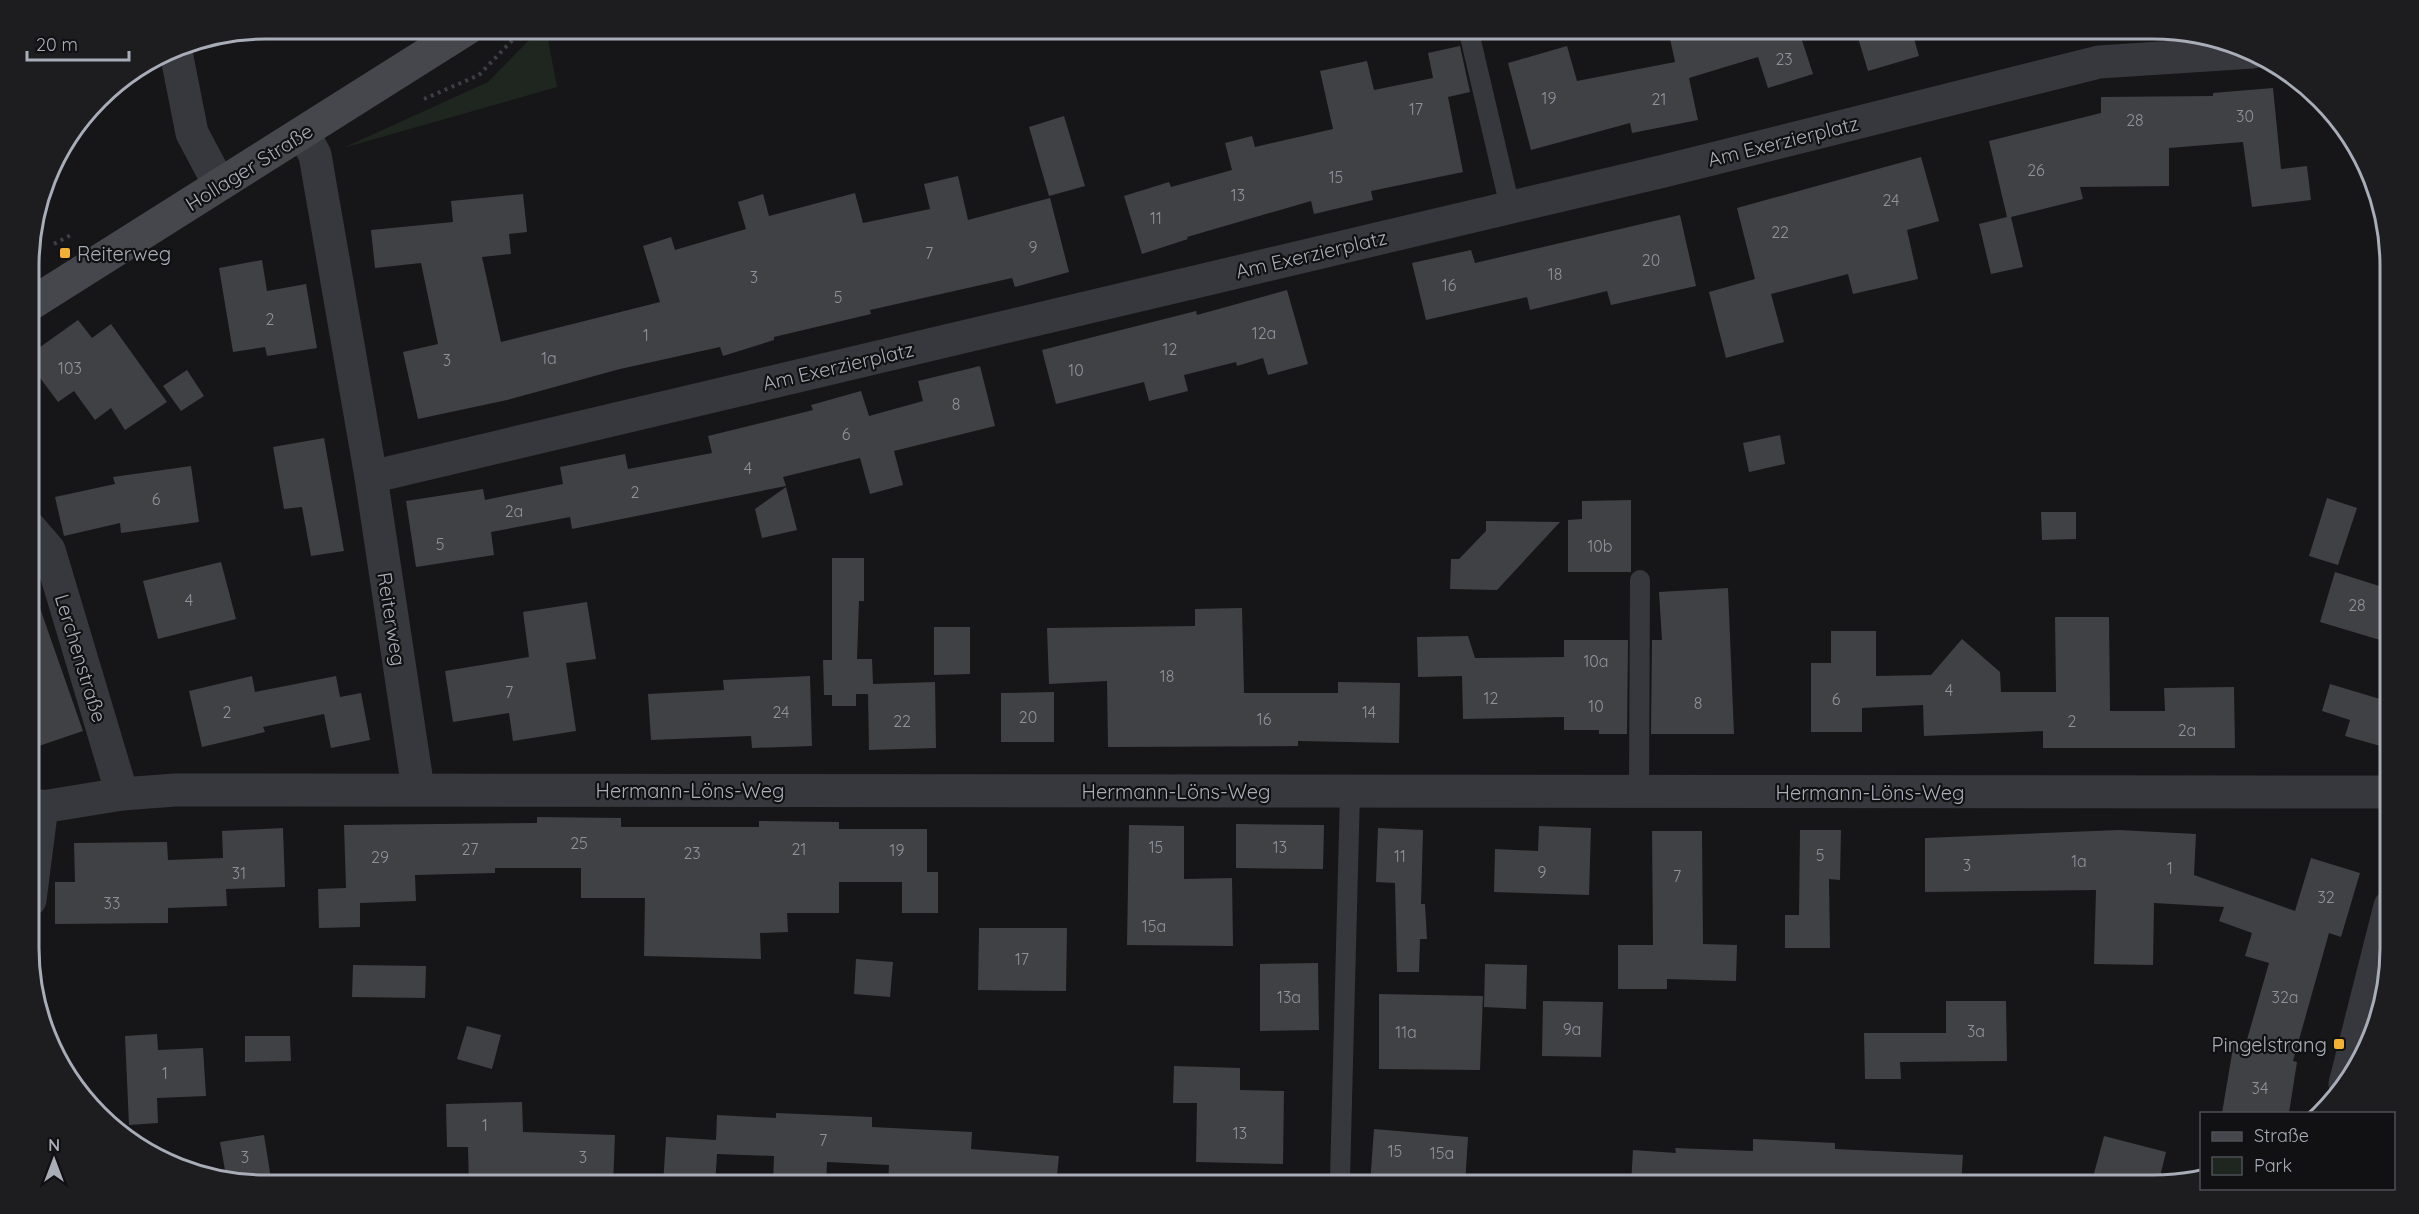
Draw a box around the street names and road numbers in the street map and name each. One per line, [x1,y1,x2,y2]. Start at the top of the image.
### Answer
street label: Am Exerzierplatz [1705,110,1861,172]
street label: Hollager Straße [181,118,317,216]
street label: Am Exerzierplatz [1233,224,1389,284]
street label: Am Exerzierplatz [760,336,916,396]
street label: Reiterweg [372,570,412,668]
street label: Lerchenstraße [50,591,112,725]
street label: Hermann-Löns-Weg [596,778,784,803]
street label: Hermann-Löns-Weg [1082,779,1270,804]
street label: Hermann-Löns-Weg [1776,780,1964,805]

